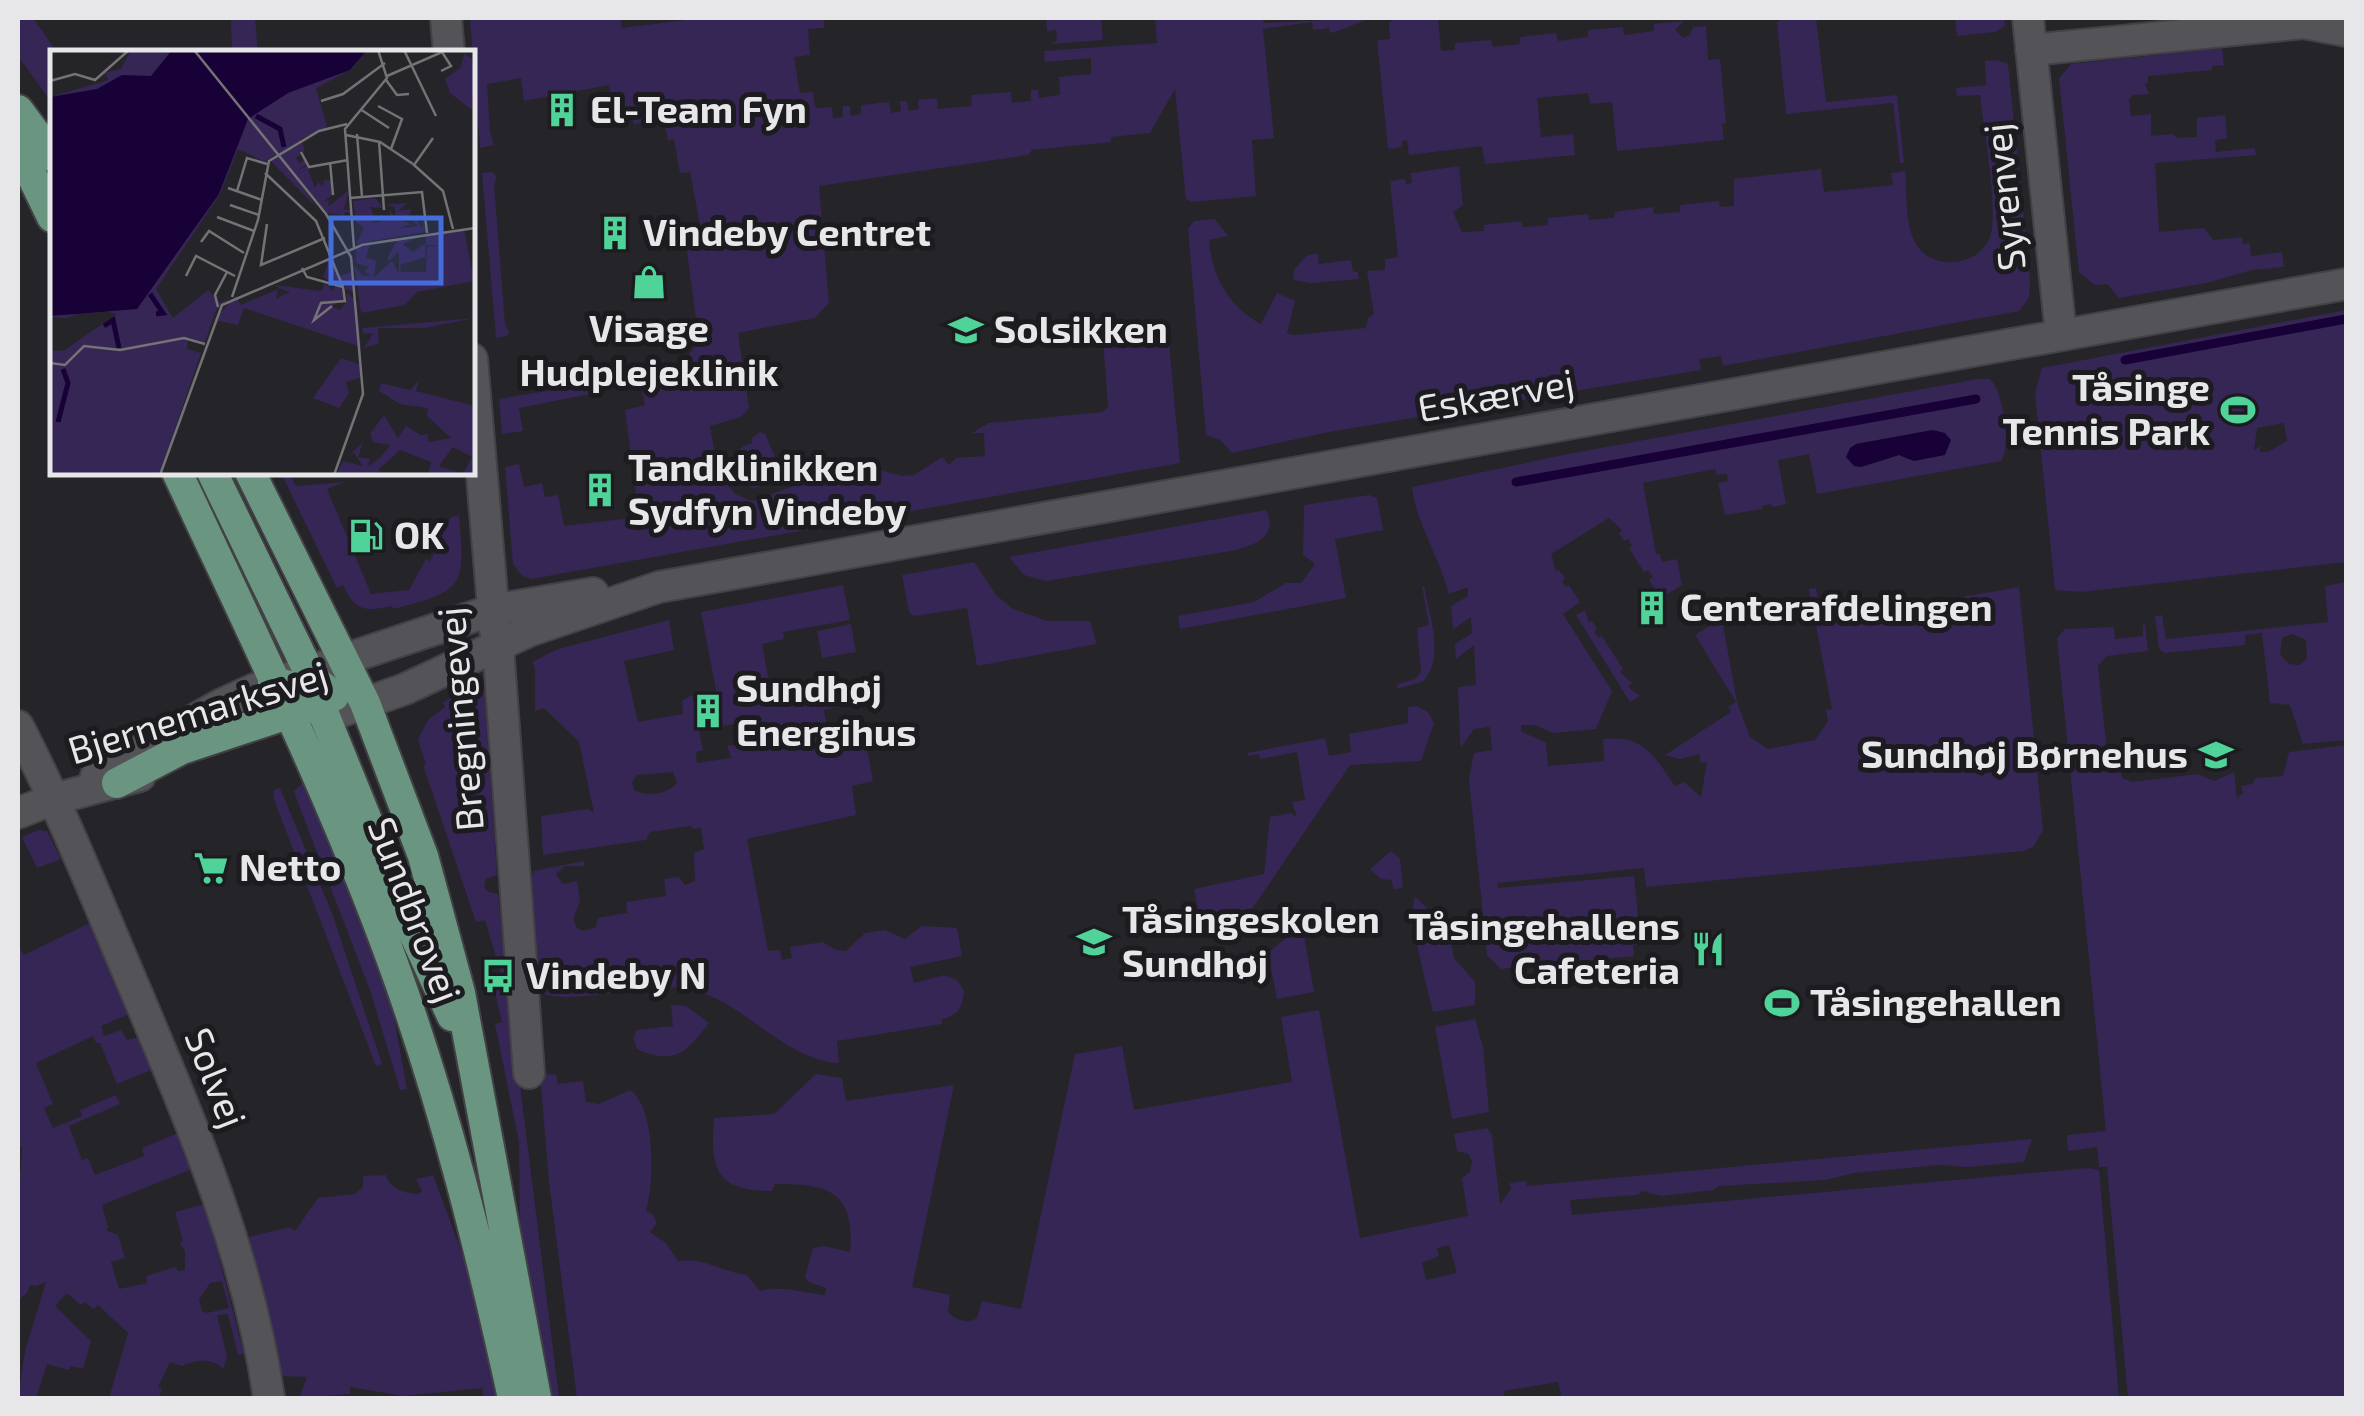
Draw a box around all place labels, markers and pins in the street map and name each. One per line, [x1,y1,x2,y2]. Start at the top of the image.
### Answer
place label: El-Team Fyn [590,85,807,131]
building icon: El-Team Fyn [543,91,581,129]
place label: Vindeby Centret [643,208,931,254]
building icon: Vindeby Centret [596,214,634,252]
shop icon: Visage Hudplejeklinik [630,263,668,301]
place label: Visage Hudplejeklinik [520,304,779,394]
place label: Solsikken [994,305,1168,351]
school or university icon: Solsikken [947,311,985,349]
place label: Tåsinge Tennis Park [2003,363,2211,453]
sports icon: Tåsinge Tennis Park [2219,391,2257,429]
place label: Tandklinikken Sydfyn Vindeby [628,443,907,533]
building icon: Tandklinikken Sydfyn Vindeby [581,471,619,509]
place label: OK [394,511,444,557]
fuel station icon: OK [347,517,385,555]
place label: Centerafdelingen [1680,583,1993,629]
building icon: Centerafdelingen [1633,589,1671,627]
place label: Sundhøj Energihus [736,664,917,754]
building icon: Sundhøj Energihus [689,692,727,730]
place label: Sundhøj Børnehus [1861,730,2188,776]
school or university icon: Sundhøj Børnehus [2197,736,2235,774]
place label: Netto [239,843,341,889]
supermarket icon: Netto [192,849,230,887]
place label: Tåsingeskolen Sundhøj [1122,895,1380,985]
place label: Tåsingehallens Cafeteria [1408,902,1680,992]
school or university icon: Tåsingeskolen Sundhøj [1075,923,1113,961]
restaurant icon: Tåsingehallens Cafeteria [1689,930,1727,968]
place label: Vindeby N [526,951,706,997]
bus stop icon: Vindeby N [479,957,517,995]
place label: Tåsingehallen [1810,978,2062,1024]
sports icon: Tåsingehallen [1763,984,1801,1022]

